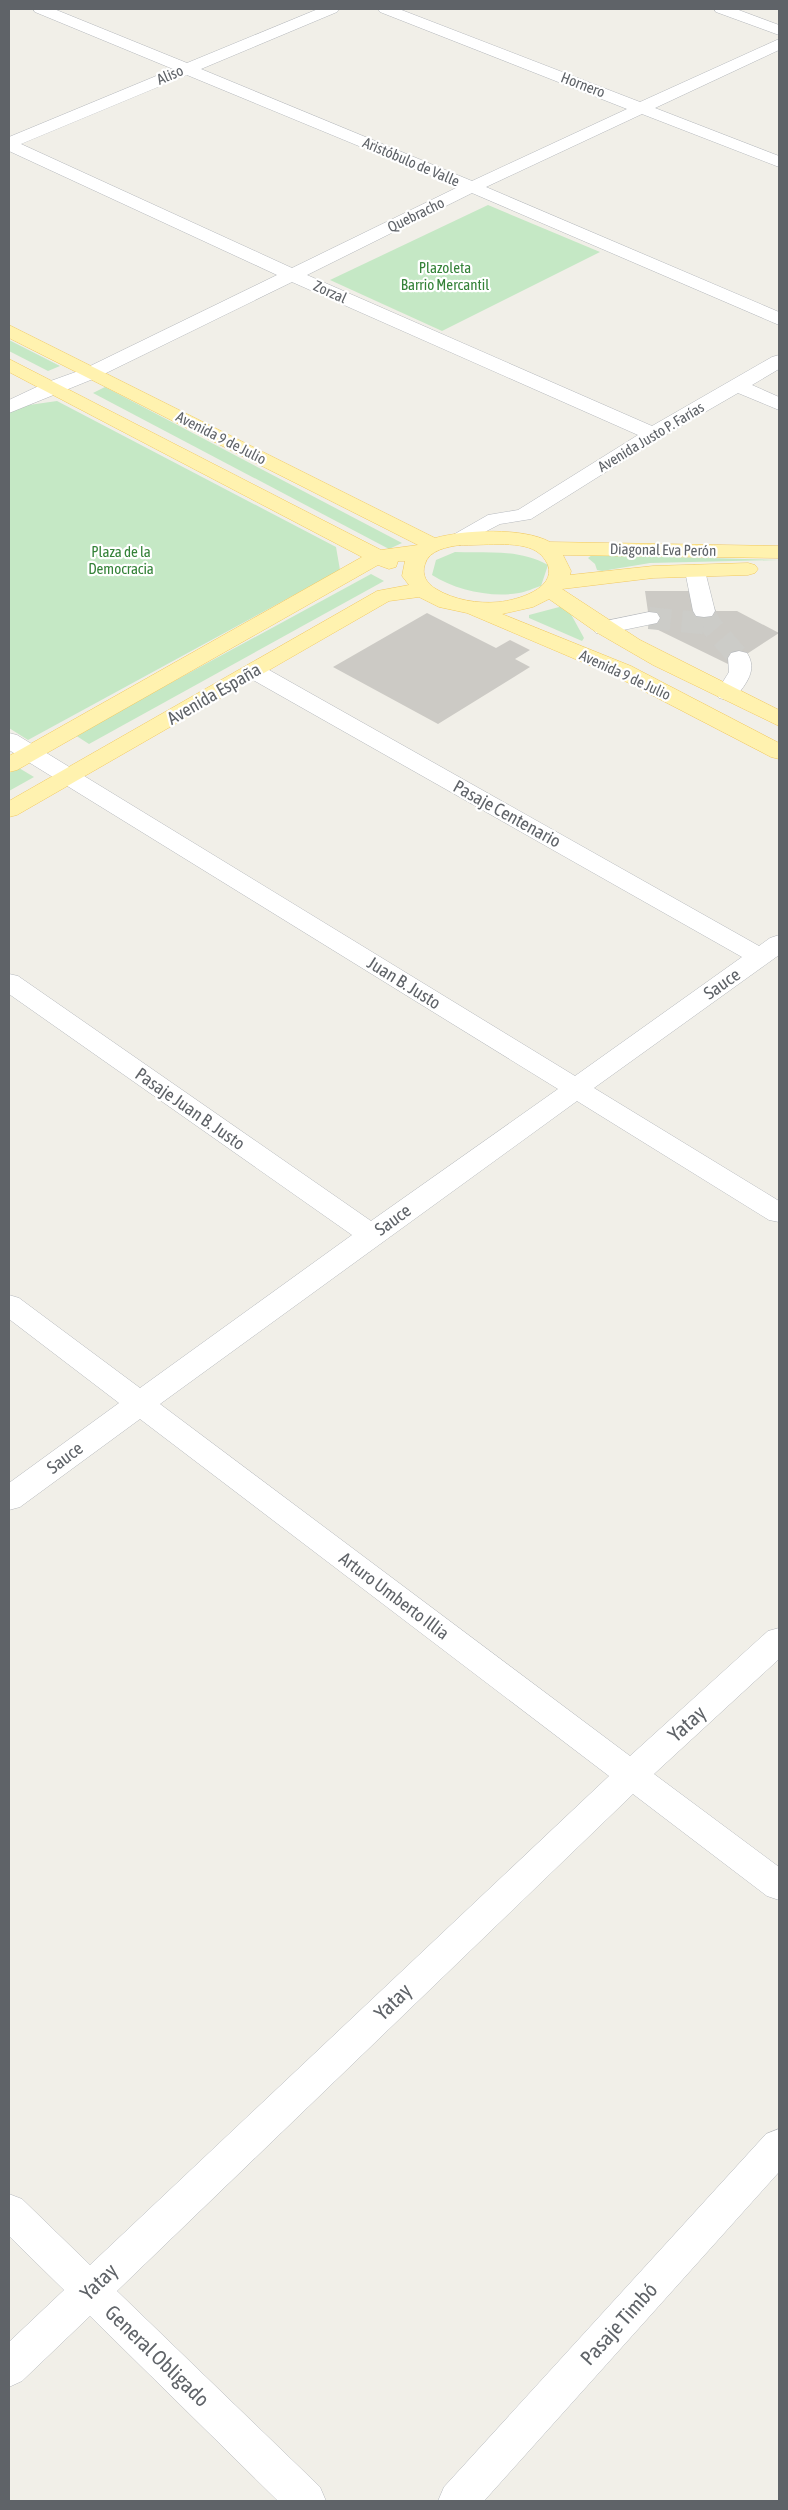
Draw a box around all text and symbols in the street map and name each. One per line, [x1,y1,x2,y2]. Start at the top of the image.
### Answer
street label: Aliso [154,61,186,88]
street label: Hornero [559,68,608,101]
street label: Aristóbulo de Valle [360,133,462,190]
street label: Quebracho [385,194,447,236]
park label: Plazoleta Barrio Mercantil [401,259,489,293]
street label: Zorzal [311,277,349,306]
street label: Avenida Justo P. Farías [595,398,707,475]
street label: Avenida 9 de Julio [173,408,269,468]
street label: Diagonal Eva Perón [610,540,716,559]
park label: Plaza de la Democracia [88,543,154,577]
street label: Avenida 9 de Julio [577,646,674,703]
street label: Avenida España [163,658,264,729]
street label: Pasaje Centenario [450,775,565,852]
street label: Juan B. Justo [364,952,445,1013]
street label: Sauce [700,964,744,1004]
street label: Pasaje Juan B. Justo [131,1063,249,1154]
street label: Sauce [371,1200,415,1240]
street label: Sauce [43,1437,87,1478]
street label: Arturo Umberto Illia [335,1547,453,1644]
street label: Yatay [663,1700,710,1746]
street label: Yatay [369,1978,416,2025]
street label: Yatay [75,2258,122,2305]
street label: Pasaje Timbó [575,2277,662,2369]
street label: General Obligado [101,2300,215,2411]

